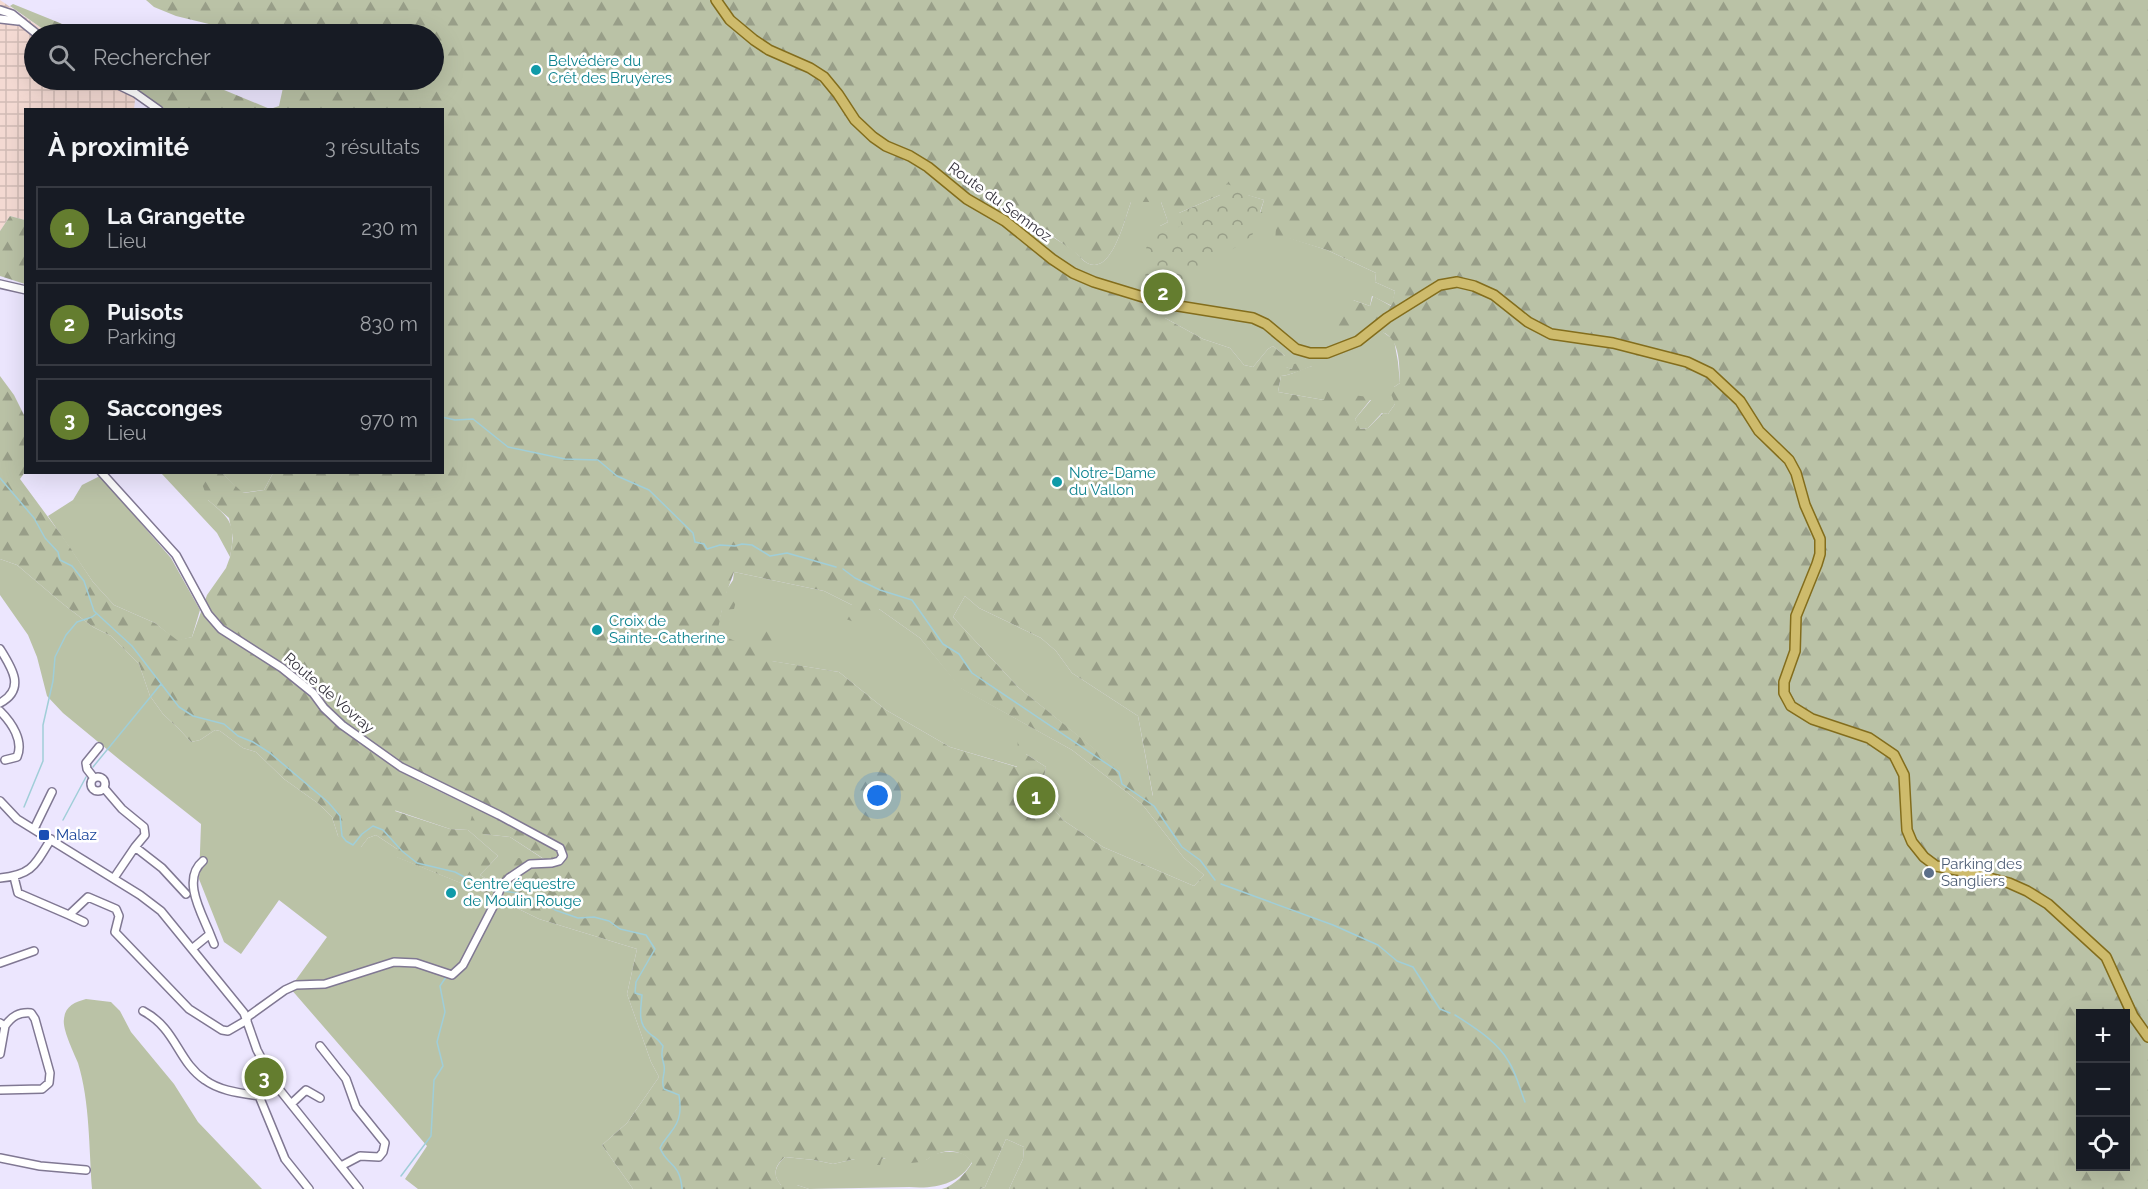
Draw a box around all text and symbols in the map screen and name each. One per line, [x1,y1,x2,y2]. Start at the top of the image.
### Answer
search box [24,24,444,90]
icon: search [45,41,78,74]
text: Rechercher [93,44,211,70]
place label: Belvédère du Crêt des Bruyères [548,52,672,87]
marker: Belvédère du Crêt des Bruyères [529,63,543,77]
text: À proximité [48,132,189,162]
text: 3 résultats [325,135,420,159]
street label: Route du Semnoz [945,158,1055,246]
text: La Grangette [107,203,245,229]
text: 1 [65,216,74,240]
text: 230 m [361,216,418,240]
text: Lieu [107,229,147,253]
pin: 2 [1144,270,1182,314]
text: Puisots [107,299,183,325]
text: 2 [64,312,75,336]
text: 830 m [360,312,418,336]
text: Parking [107,325,176,349]
text: Sacconges [107,395,222,421]
text: 3 [64,408,75,432]
text: 970 m [360,408,418,432]
text: Lieu [107,421,147,445]
place label: Notre-Dame du Vallon [1069,464,1156,499]
marker: Notre-Dame du Vallon [1050,475,1064,489]
place label: Croix de Sainte-Catherine [609,612,726,647]
marker: Croix de Sainte-Catherine [590,623,604,637]
street label: Route de Vovray [280,649,378,737]
pin: 1 [1016,774,1056,818]
your location [863,781,892,810]
place label: Malaz [56,826,97,844]
marker: Malaz [37,828,51,842]
place label: Parking des Sangliers [1941,855,2022,890]
marker: Parking des Sangliers [1922,866,1936,880]
place label: Centre équestre de Moulin Rouge [463,875,581,910]
marker: Centre équestre de Moulin Rouge [444,886,458,900]
map controls [2076,1009,2130,1171]
button: + [2076,1009,2130,1063]
pin: 3 [244,1054,284,1100]
button: − [2076,1063,2130,1117]
button: locate [2076,1117,2130,1171]

